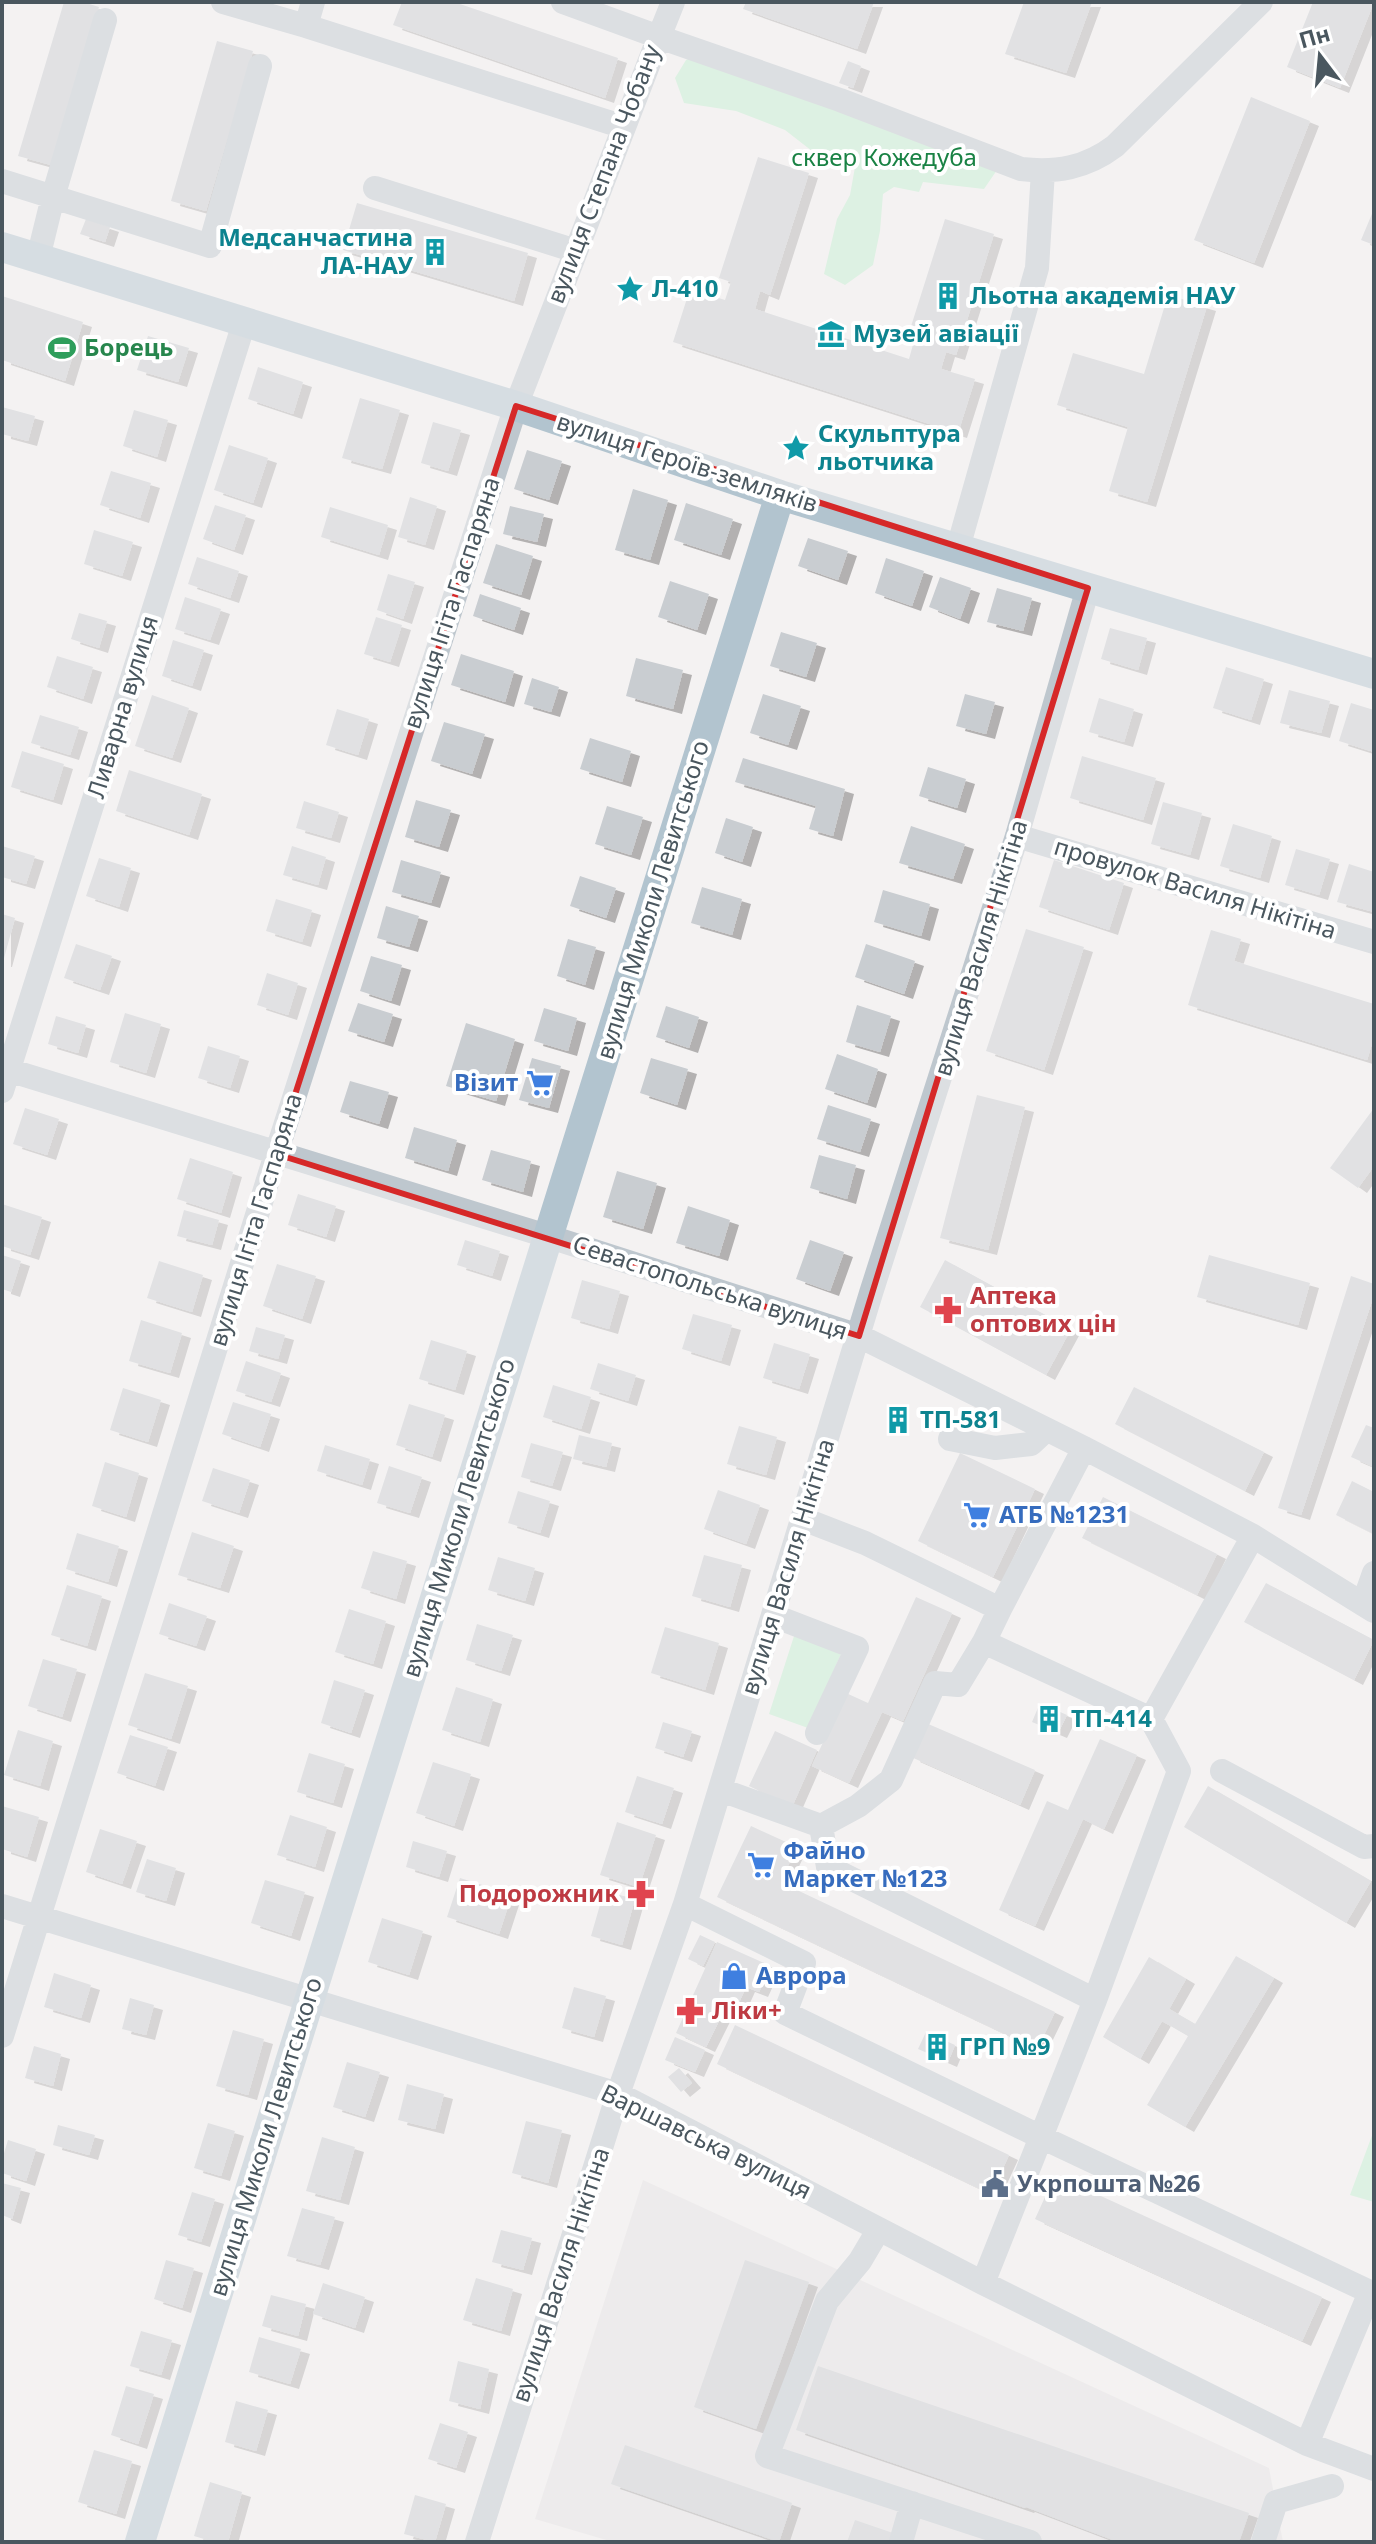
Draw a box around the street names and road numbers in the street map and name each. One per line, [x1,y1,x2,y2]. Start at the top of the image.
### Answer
street label: вулиця Степана Чобану [538,39,668,308]
street label: вулиця Героїв-земляків [553,404,822,519]
street label: вулиця Ігіта Гаспаряна [394,472,507,733]
street label: Ливарна вулиця [78,611,165,802]
street label: вулиця Миколи Левитського [587,736,716,1063]
street label: вулиця Василя Нікітіна [925,815,1034,1080]
street label: провулок Василя Нікітіна [1050,829,1340,946]
street label: вулиця Ігіта Гаспаряна [200,1089,309,1350]
street label: Севастопольська вулиця [569,1227,852,1347]
street label: вулиця Миколи Левитського [393,1354,522,1681]
street label: вулиця Василя Нікітіна [732,1434,841,1699]
street label: вулиця Миколи Левитського [200,1973,329,2300]
street label: Варшавська вулиця [596,2075,817,2206]
street label: вулиця Василя Нікітіна [503,2143,616,2406]

